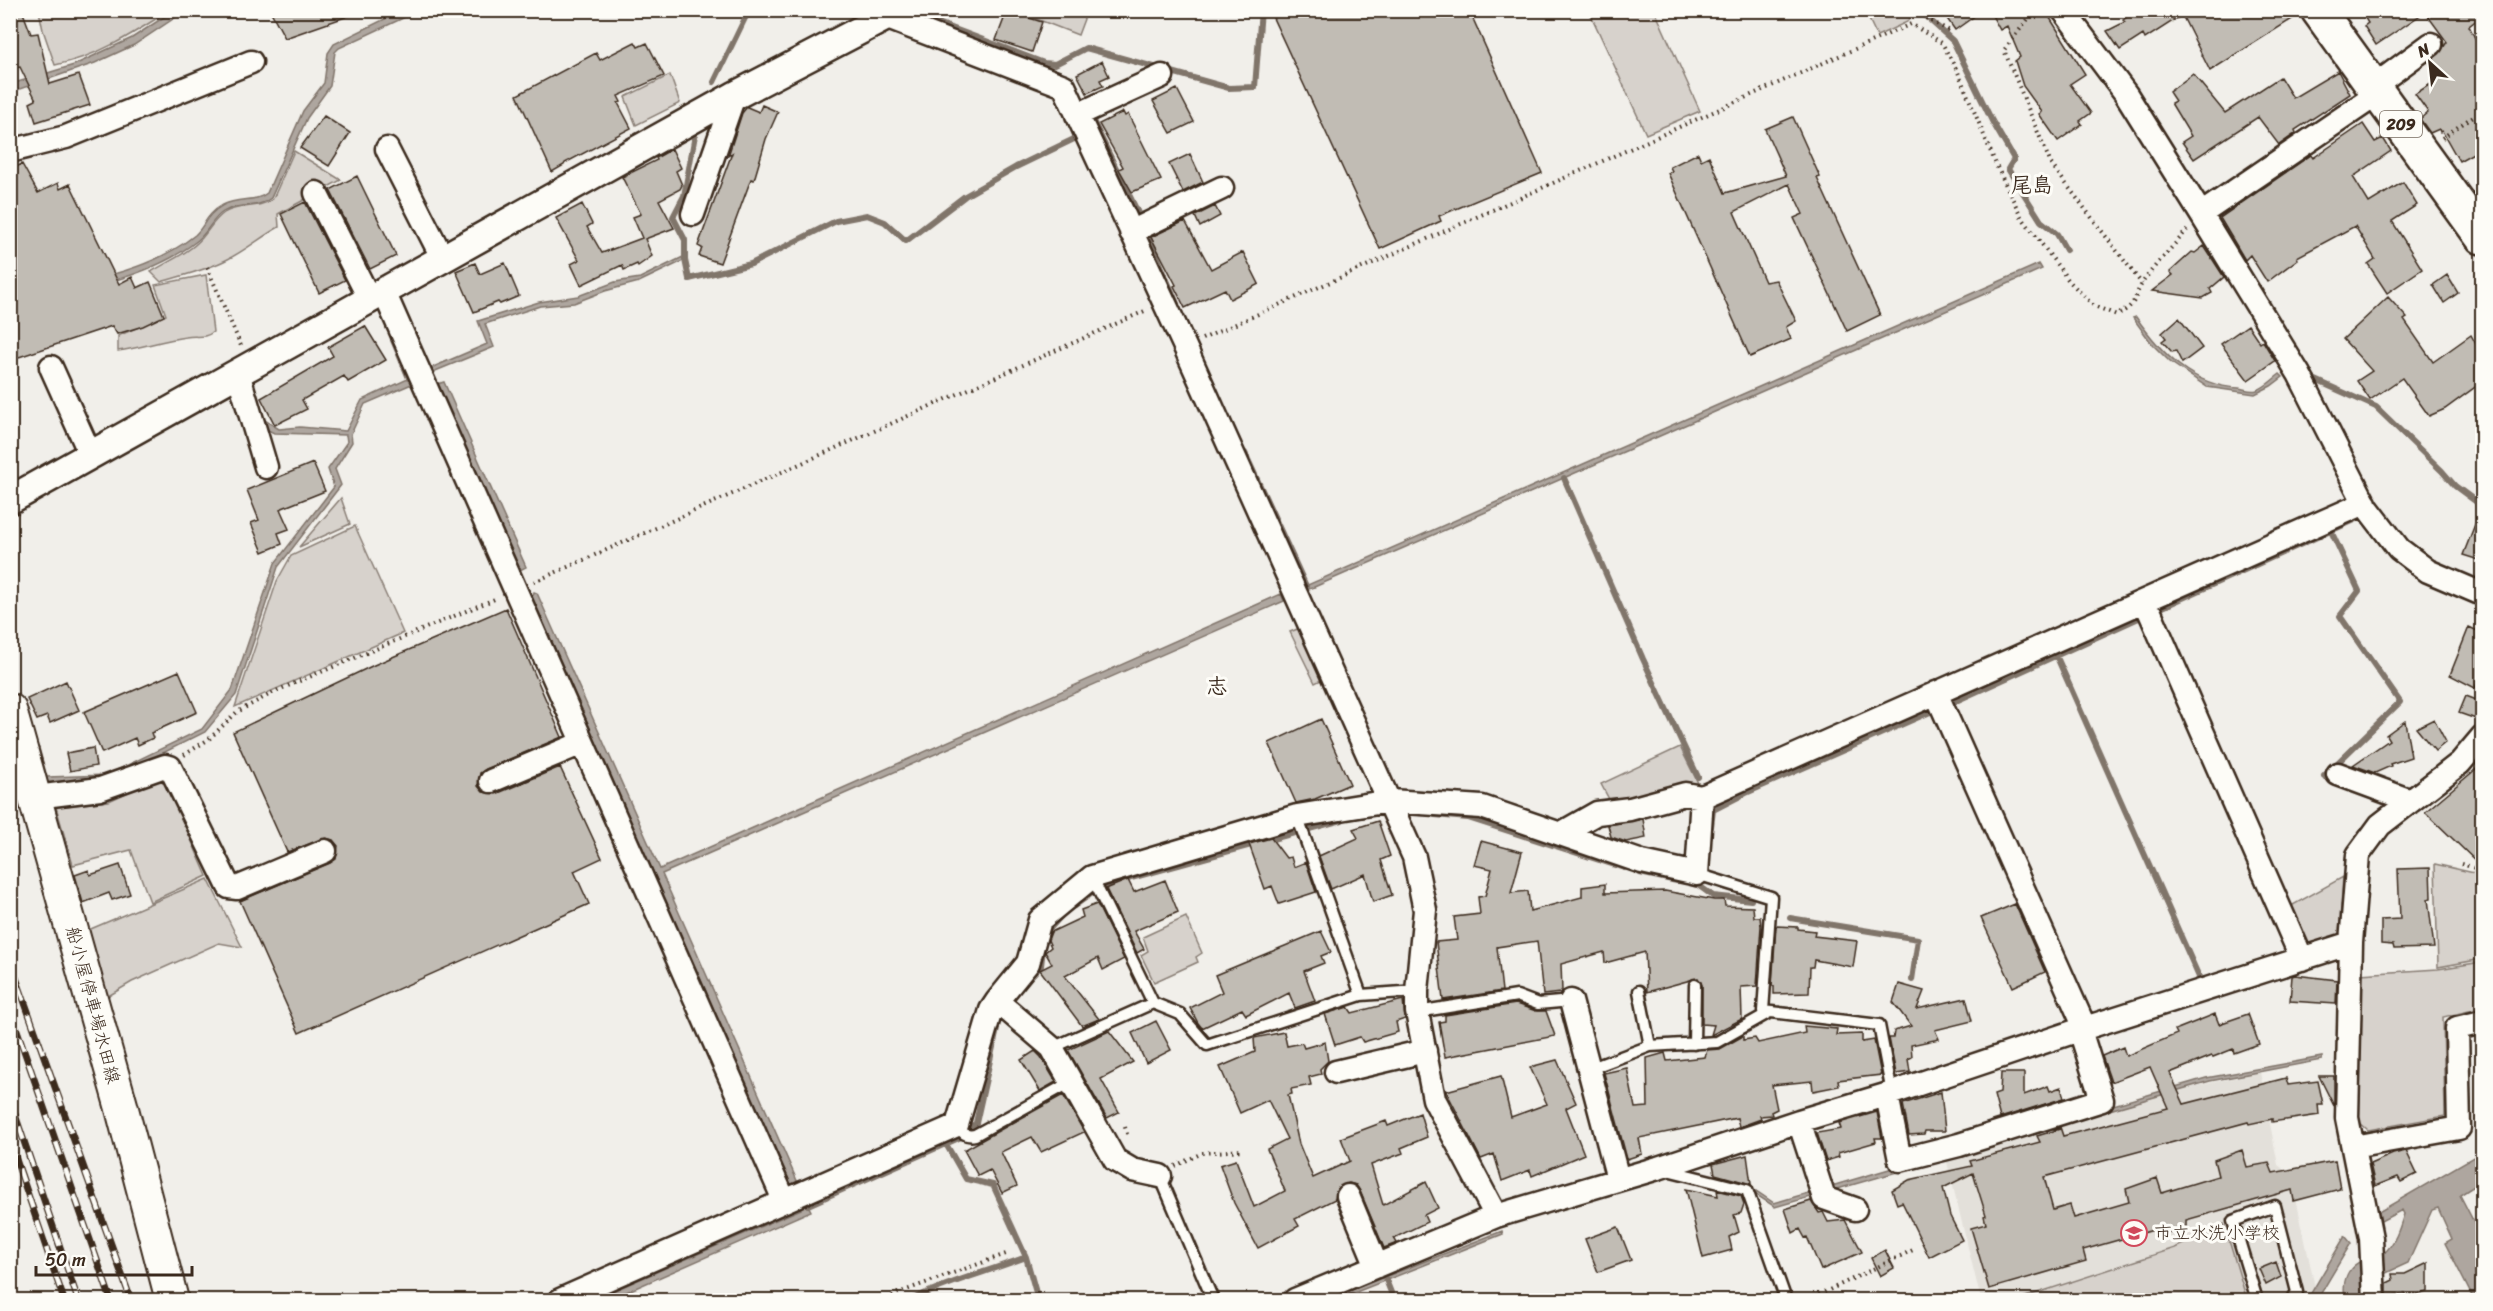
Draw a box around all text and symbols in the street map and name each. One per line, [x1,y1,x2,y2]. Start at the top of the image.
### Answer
north arrow [2400,33,2460,93]
text: N [2411,34,2436,66]
road number: 209 [2380,111,2422,137]
district label: 尾島 [2011,166,2053,204]
district label: 志 [1207,667,1228,705]
street label: 船小屋停車場水田線 [57,923,129,1087]
place label: 市立水洗小学校 [2154,1217,2280,1249]
school or university icon: 市立水洗小学校 [2119,1218,2149,1248]
scale bar [36,1239,192,1277]
text: 50 m [45,1244,86,1276]

